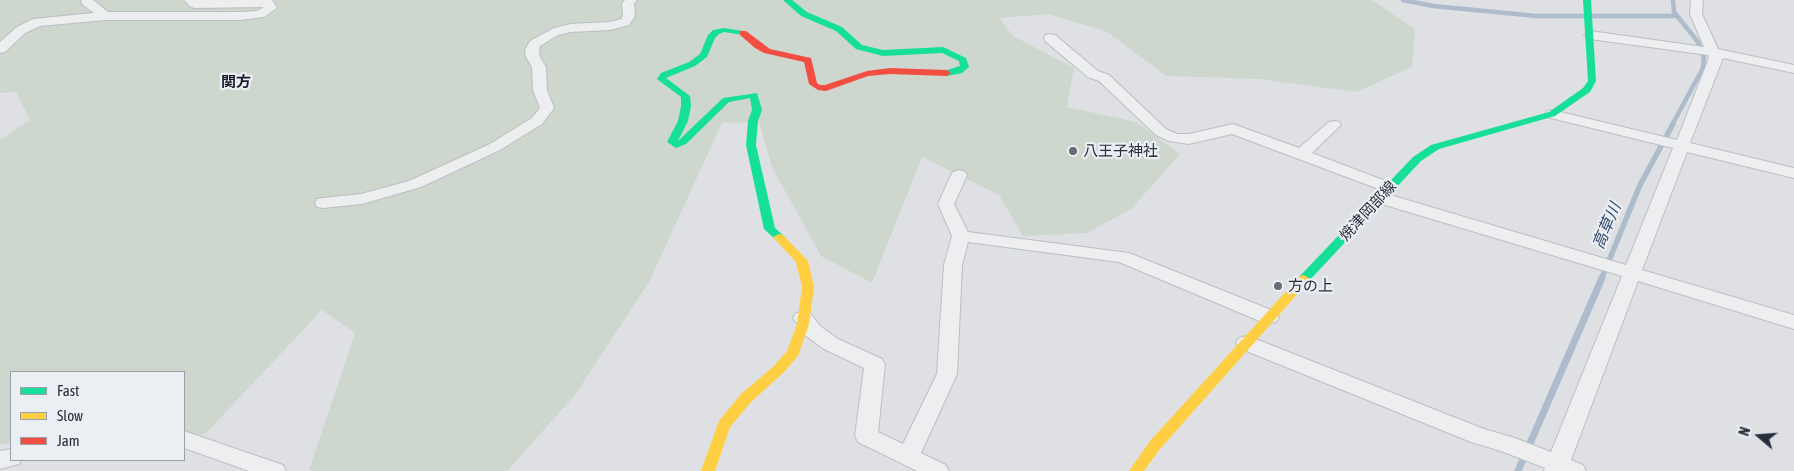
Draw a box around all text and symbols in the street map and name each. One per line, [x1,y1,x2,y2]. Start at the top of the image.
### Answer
district label: 関方 [221,73,251,91]
place label: 八王子神社 [1083,142,1158,160]
marker: 八王子神社 [1067,145,1079,157]
street label: 焼津岡部線 [1336,177,1400,245]
water label: 高草川 [1589,200,1625,252]
place label: 方の上 [1288,277,1333,295]
marker: 方の上 [1272,280,1284,292]
legend [10,371,185,461]
text: Fast [57,382,79,399]
text: Slow [57,407,83,424]
north arrow [1734,411,1784,461]
text: N [1736,425,1754,438]
text: Jam [57,432,80,449]

